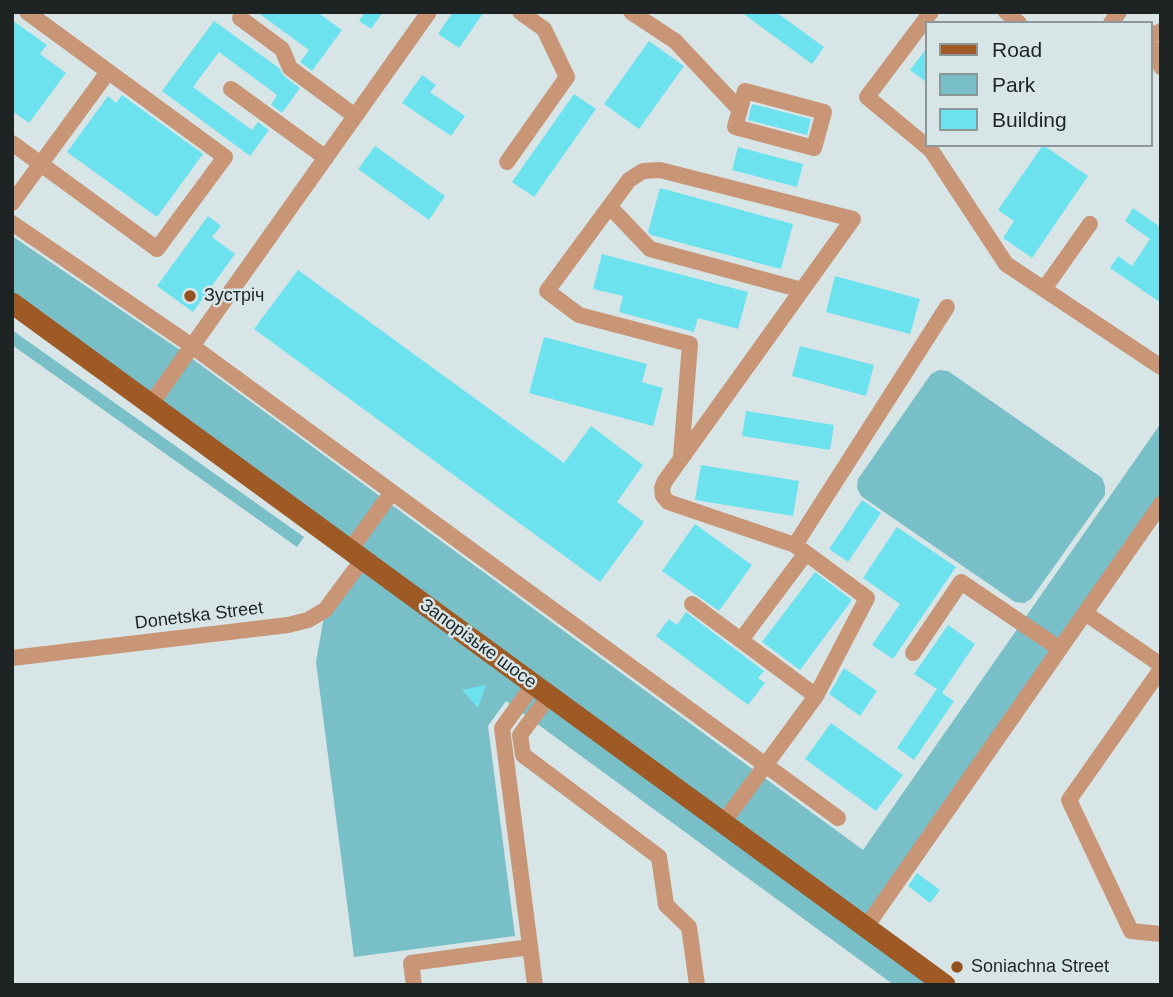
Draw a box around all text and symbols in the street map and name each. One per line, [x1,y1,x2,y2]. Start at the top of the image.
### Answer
legend [925,21,1152,147]
text: Road [992,38,1042,61]
text: Park [992,73,1035,96]
text: Building [992,108,1067,131]
place label: Зустріч [204,285,264,307]
marker: Зустріч [182,288,198,304]
street label: Запорізьке шосе [415,594,541,694]
street label: Donetska Street [134,597,264,635]
place label: Soniachna Street [971,956,1109,978]
marker: Soniachna Street [949,959,965,975]

